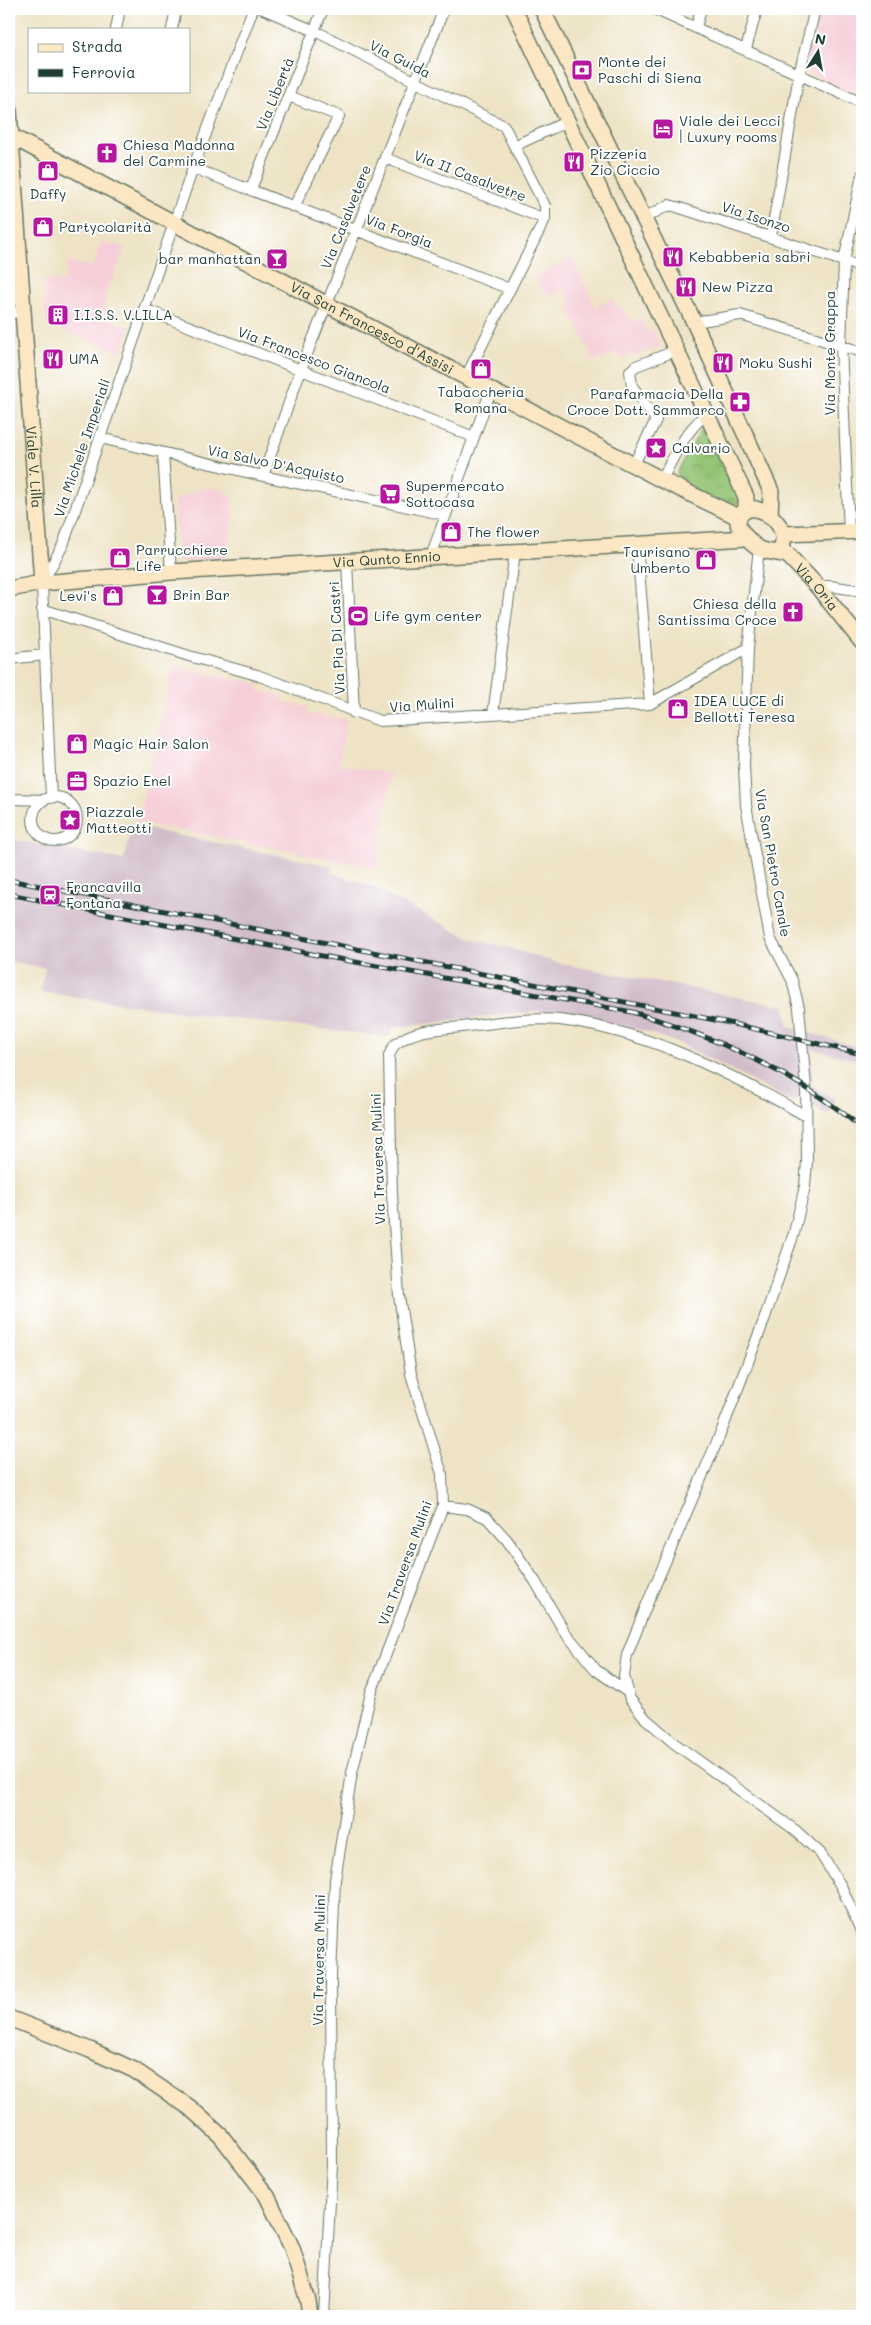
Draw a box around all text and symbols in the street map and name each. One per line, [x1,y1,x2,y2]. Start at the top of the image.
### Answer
legend [28,28,190,92]
north arrow [794,28,844,78]
text: N [814,28,828,49]
street label: Via Guida [366,35,434,82]
text: Strada [72,36,123,56]
place label: Monte dei Paschi di Siena [598,52,702,87]
street label: Via Libertà [251,54,298,133]
bank icon: Monte dei Paschi di Siena [570,58,594,82]
text: Ferrovia [72,62,136,82]
place label: Viale dei Lecci | Luxury rooms [679,111,781,146]
hotel icon: Viale dei Lecci | Luxury rooms [651,117,675,141]
place label: Chiesa Madonna del Carmine [123,135,235,170]
church icon: Chiesa Madonna del Carmine [95,141,119,165]
place label: Pizzeria Zio Ciccio [590,144,660,179]
street label: Via II Casalvetre [411,145,529,206]
restaurant icon: Pizzeria Zio Ciccio [562,150,586,174]
shop icon: Daffy [36,159,60,183]
street label: Via Casalvetere [316,162,375,272]
place label: Daffy [30,184,66,203]
street label: Via Isonzo [719,196,793,237]
street label: Via Forgia [363,209,436,252]
shop icon: Partycolarità [31,215,55,239]
place label: Partycolarità [59,217,152,236]
restaurant icon: Kebabberia sabri [661,245,685,269]
bar icon: bar manhattan [265,247,289,271]
place label: Kebabberia sabri [689,247,811,266]
place label: bar manhattan [159,249,261,268]
restaurant icon: New Pizza [674,275,698,299]
street label: Via San Francesco d'Assisi [287,277,457,378]
place label: New Pizza [702,277,773,296]
street label: Via Monte Grappa [820,290,839,416]
building icon: I.I.S.S. V.LILLA [46,303,70,327]
place label: I.I.S.S. V.LILLA [74,305,173,324]
street label: Via Francesco Giancola [235,322,393,398]
restaurant icon: UMA [41,347,65,371]
place label: UMA [69,349,99,368]
restaurant icon: Moku Sushi [711,351,735,375]
place label: Moku Sushi [739,353,813,372]
shop icon: Tabaccheria Romana [469,357,493,381]
street label: Via Michele Imperiali [49,376,114,520]
place label: Tabaccheria Romana [437,382,525,417]
place label: Parafarmacia Della Croce Dott. Sammarco [567,384,724,419]
pharmacy icon: Parafarmacia Della Croce Dott. Sammarco [728,390,752,414]
street label: Viale V. Lilla [22,425,47,509]
place icon: Calvario [644,436,668,460]
place label: Calvario [672,438,730,457]
street label: Via Salvo D'Acquisto [206,440,346,487]
place label: Supermercato Sottocasa [406,476,504,511]
supermarket icon: Supermercato Sottocasa [378,482,402,506]
shop icon: The flower [439,520,463,544]
place label: The flower [467,522,540,541]
place label: Parrucchiere Life [136,540,228,575]
place label: Taurisano Umberto [623,542,690,577]
shop icon: Parrucchiere Life [108,546,132,570]
street label: Via Qunto Ennio [332,546,441,571]
shop icon: Taurisano Umberto [694,548,718,572]
street label: Via Oria [791,559,843,614]
street label: Via Pia Di Castri [324,581,349,695]
bar icon: Brin Bar [145,583,169,607]
shop icon: Levi's [101,584,125,608]
place label: Brin Bar [173,585,230,604]
place label: Levi's [59,586,97,605]
place label: Chiesa della Santissima Croce [658,594,777,629]
church icon: Chiesa della Santissima Croce [781,600,805,624]
sports icon: Life gym center [346,604,370,628]
place label: Life gym center [374,606,482,625]
place label: IDEA LUCE di Bellotti Teresa [694,691,795,726]
street label: Via Mulini [389,693,455,716]
shop icon: IDEA LUCE di Bellotti Teresa [666,697,690,721]
shop icon: Magic Hair Salon [65,732,89,756]
place label: Magic Hair Salon [93,734,209,753]
office icon: Spazio Enel [65,769,89,793]
place label: Spazio Enel [93,771,171,790]
street label: Via San Pietro Canale [751,787,796,939]
place label: Piazzale Matteotti [86,802,152,837]
place icon: Piazzale Matteotti [58,808,82,832]
place label: Francavilla Fontana [66,877,142,912]
station icon: Francavilla Fontana [38,883,62,907]
street label: Via Traversa Mulini [366,1093,389,1225]
street label: Via Traversa Mulini [373,1498,436,1628]
street label: Via Traversa Mulini [308,1894,329,2026]

